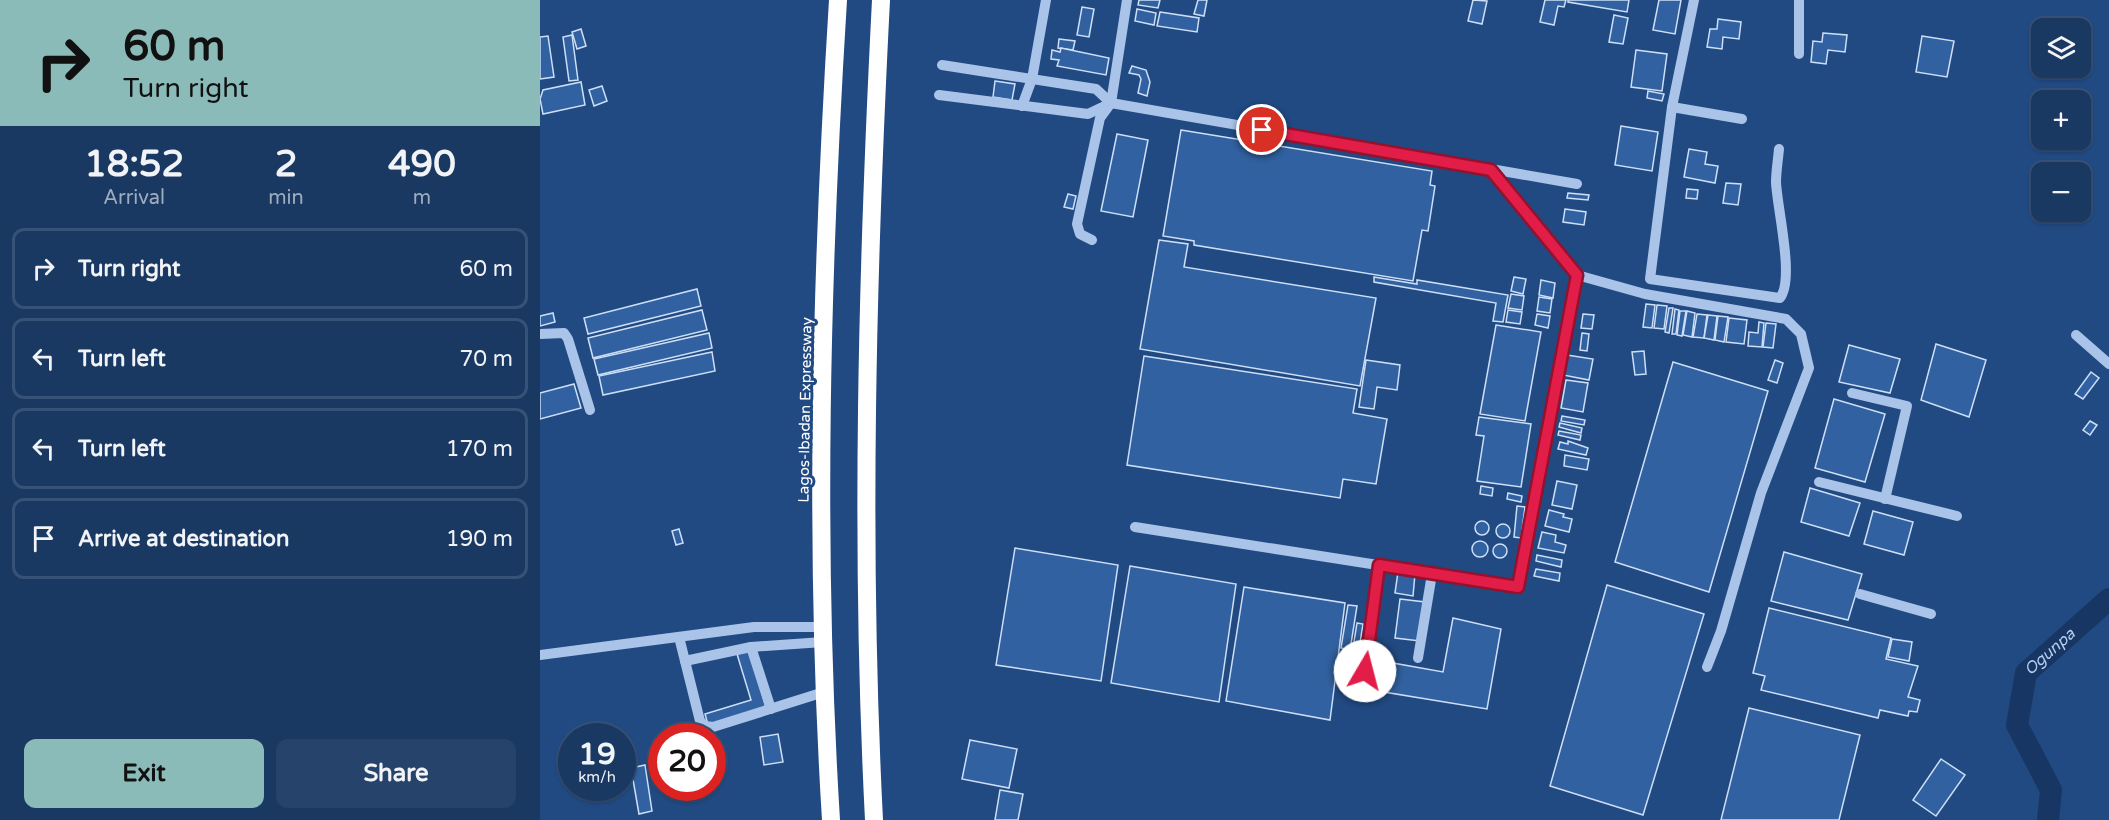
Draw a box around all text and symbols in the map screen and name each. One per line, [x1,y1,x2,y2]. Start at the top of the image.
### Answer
map controls [2031,18,2091,222]
button: layers [2031,18,2091,78]
text: 60 m [123,21,225,72]
icon: right [24,24,102,102]
text: Turn right [123,72,249,105]
button: + [2031,90,2091,150]
pin [1236,104,1287,155]
icon: arrive [1245,113,1278,146]
text: 18:52 [84,143,184,186]
text: 2 [275,143,297,186]
text: 490 [388,143,456,186]
button: − [2031,162,2091,222]
text: Arrival [103,186,165,210]
text: min [268,186,304,210]
text: m [413,186,431,210]
icon: right [27,252,60,285]
text: Turn right [78,256,180,282]
text: 60 m [459,256,513,282]
street label: Lagos-Ibadan Expressway [794,317,816,503]
icon: left [27,342,60,375]
text: Turn left [78,346,166,372]
text: 70 m [459,346,513,372]
icon: left [27,432,60,465]
text: Turn left [78,436,166,462]
text: 170 m [446,436,513,462]
icon: arrive [27,522,60,555]
text: Arrive at destination [78,526,289,552]
text: 190 m [446,526,513,552]
water label: Ogunpa [2020,623,2080,680]
position arrow [1333,639,1397,703]
speed limit sign: 20 [648,723,726,801]
text: 19 [578,736,616,773]
button: Exit [24,739,264,808]
button: Share [276,739,516,808]
text: km/h [578,768,616,786]

